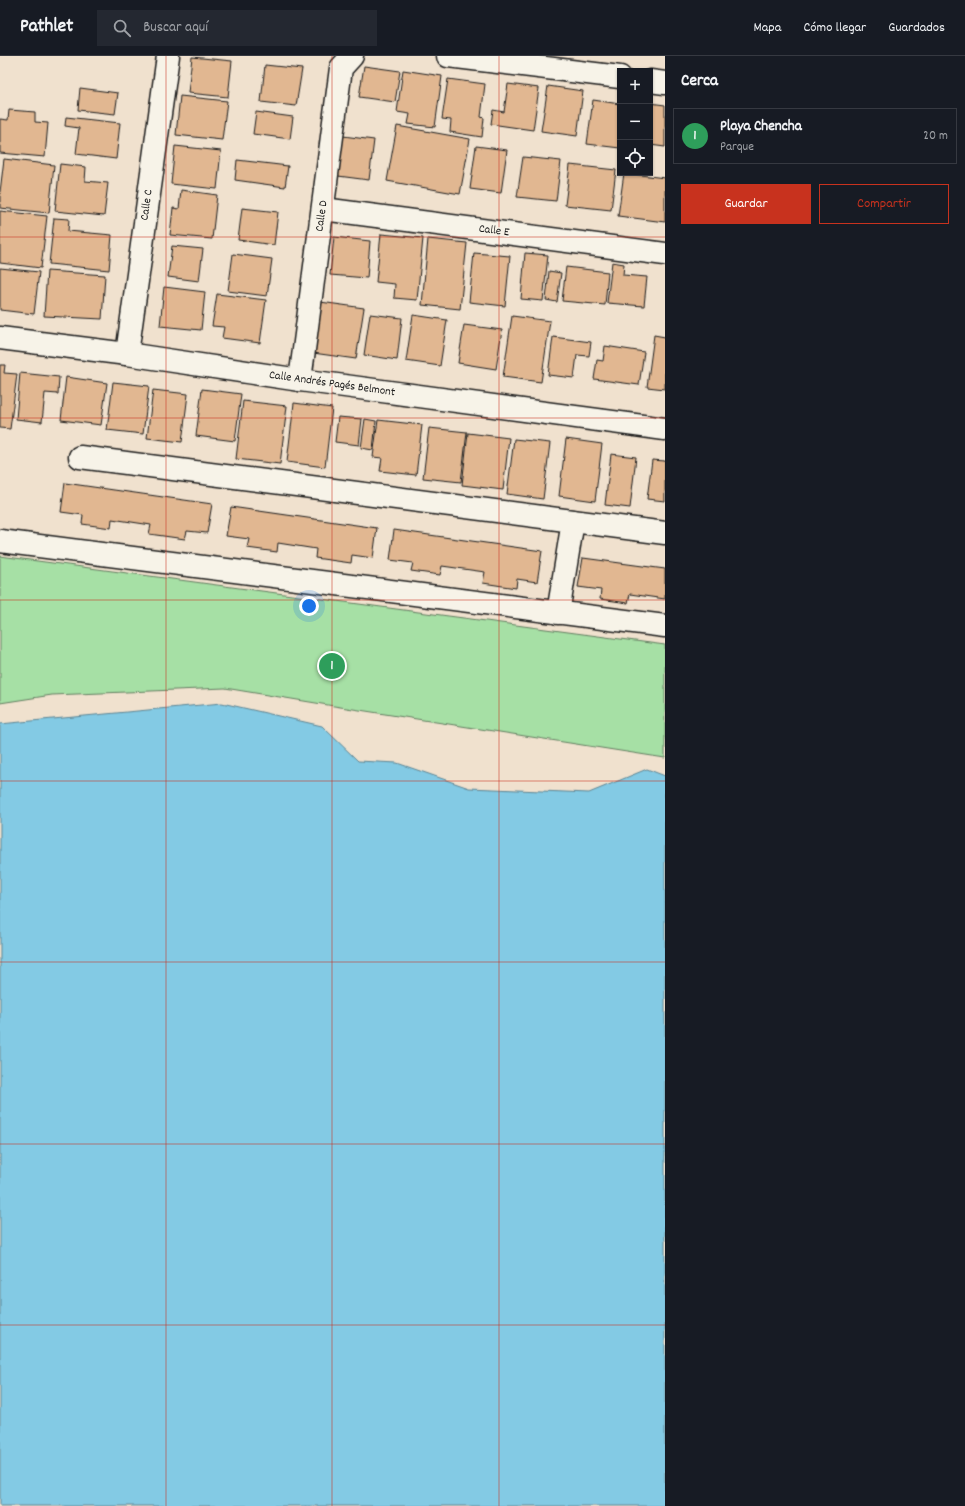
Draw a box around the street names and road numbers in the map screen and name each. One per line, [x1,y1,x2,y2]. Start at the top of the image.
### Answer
street label: Calle C [136,188,158,222]
street label: Calle D [311,199,333,233]
street label: Calle E [478,221,511,241]
street label: Calle Andrés Pagés Belmont [268,367,397,401]

